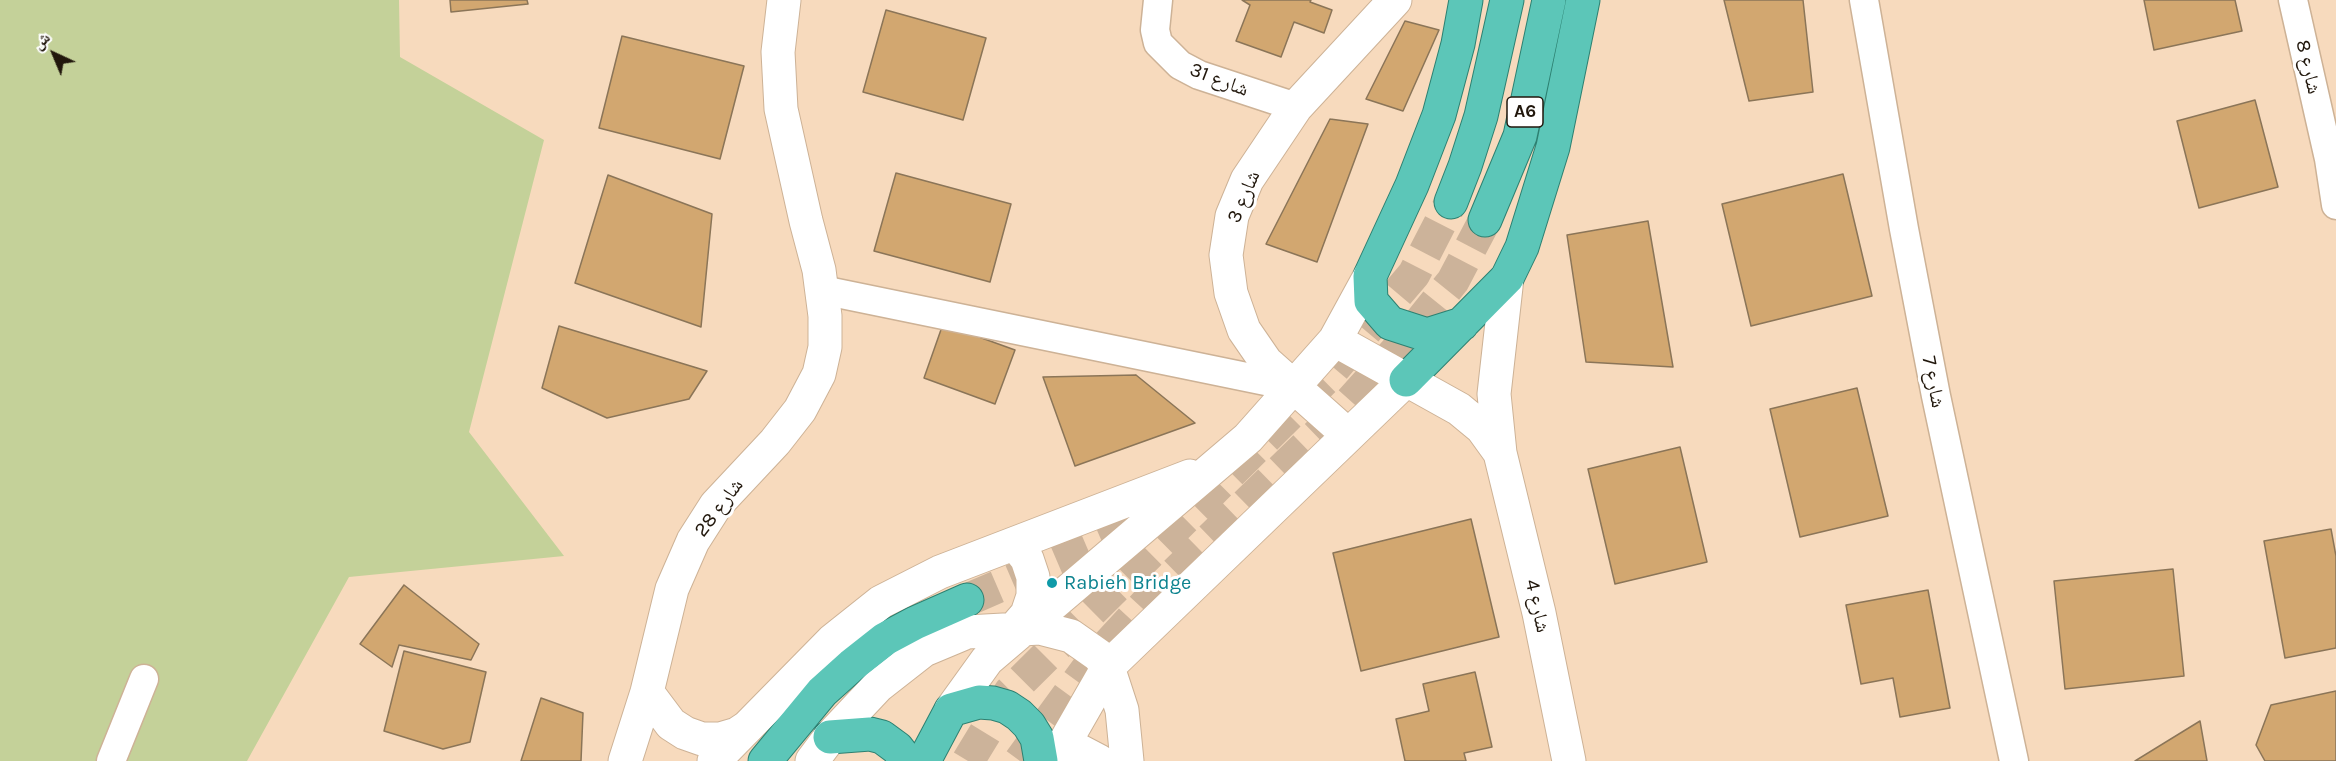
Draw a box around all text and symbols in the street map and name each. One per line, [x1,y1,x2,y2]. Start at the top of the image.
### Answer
north arrow [24,24,84,84]
text: ش [28,28,54,53]
street label: شارع 8 [2290,37,2326,97]
street label: شارع 31 [1186,58,1252,102]
road number: A6 [1507,97,1543,127]
street label: شارع 3 [1222,167,1266,227]
street label: شارع 7 [1916,354,1950,410]
street label: شارع 28 [689,474,749,542]
place label: Rabieh Bridge [1064,571,1191,595]
marker: Rabieh Bridge [1045,576,1059,590]
street label: شارع 4 [1519,577,1555,635]

